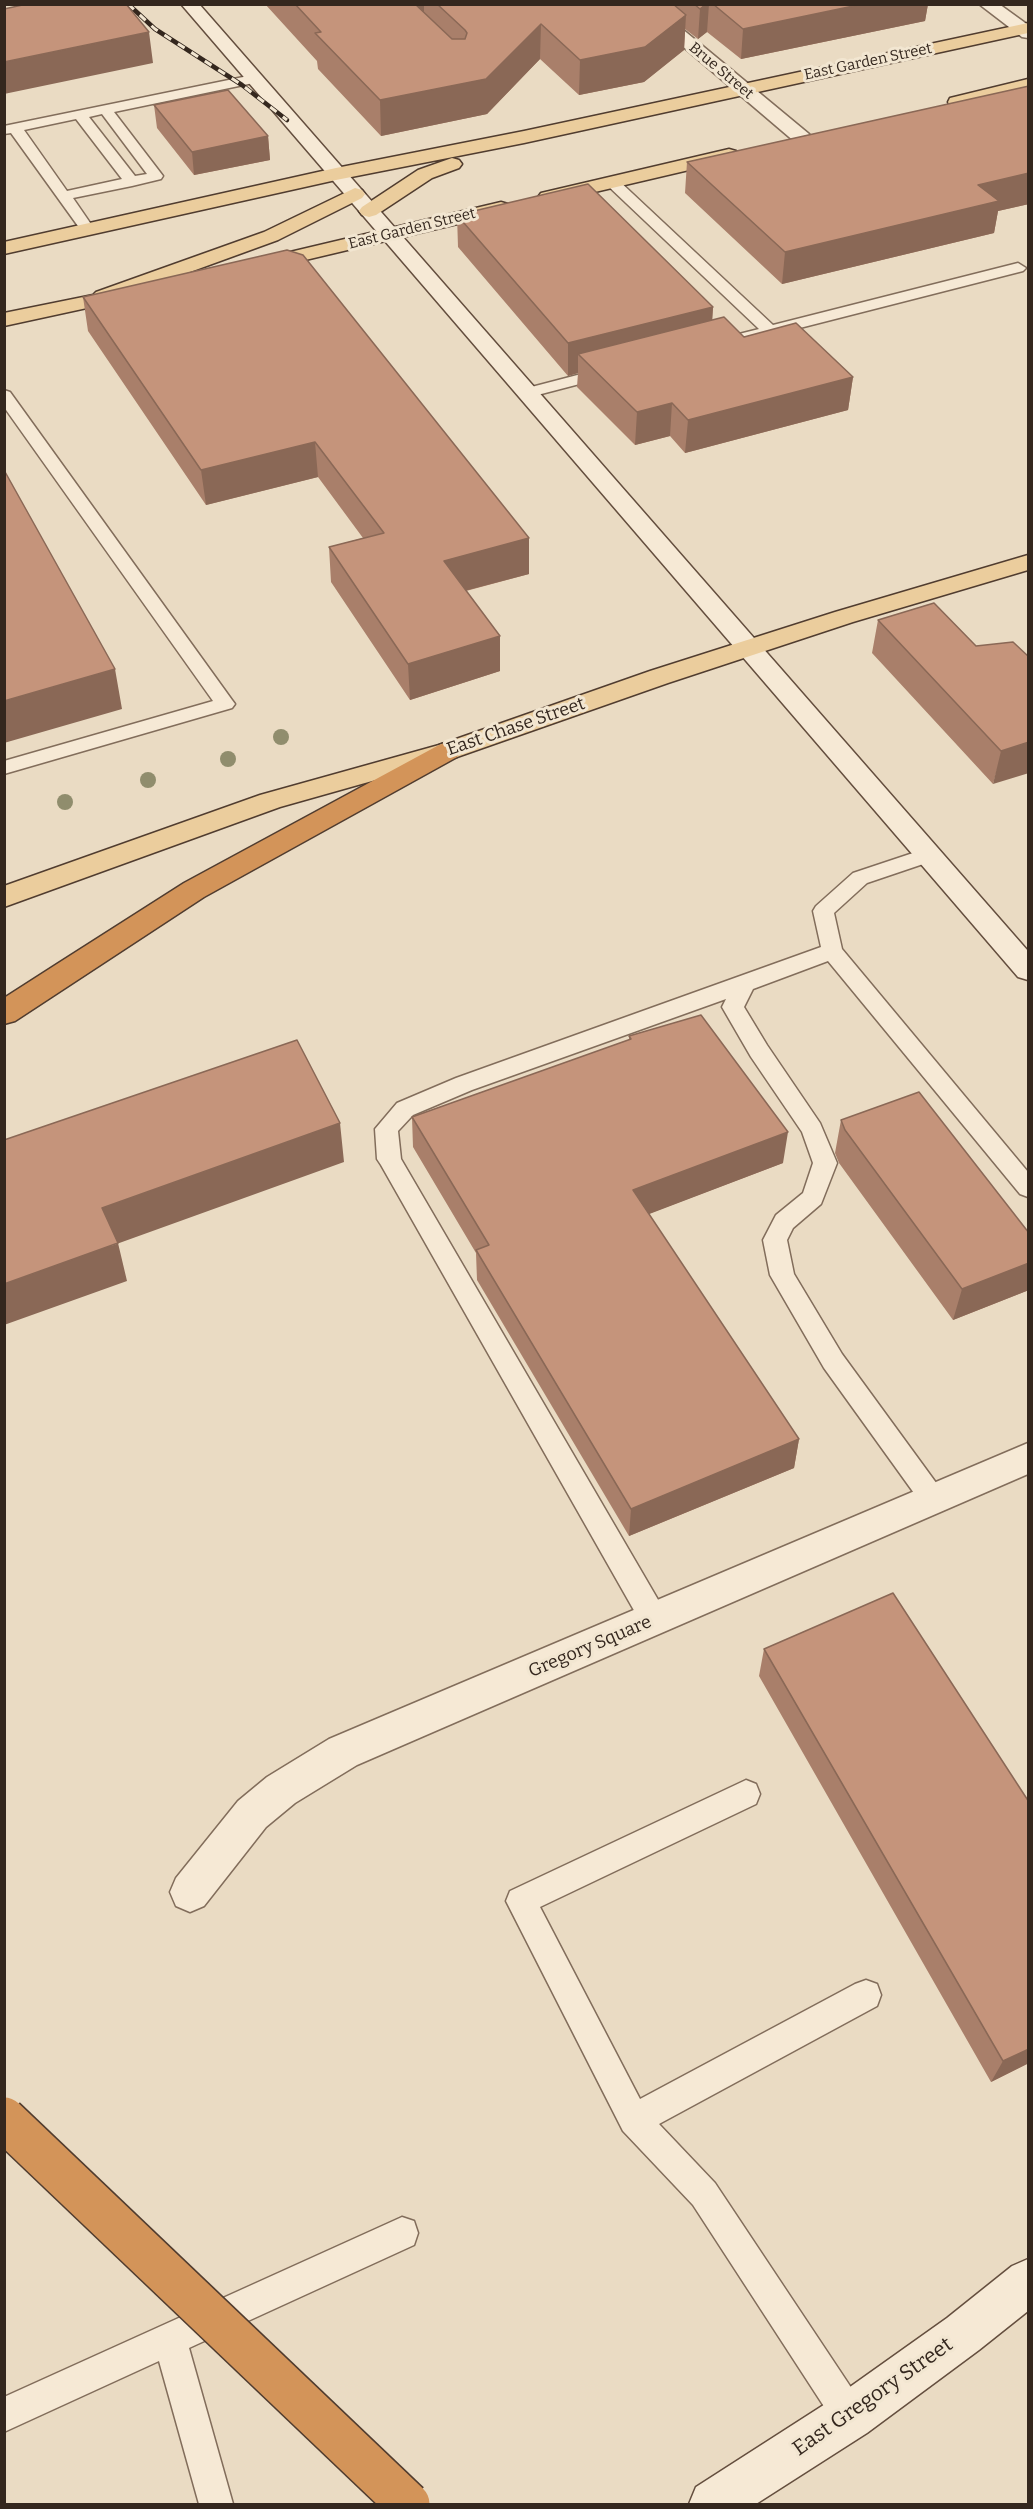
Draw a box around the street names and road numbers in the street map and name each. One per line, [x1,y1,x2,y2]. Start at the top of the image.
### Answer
street label: Brue Street [685,39,757,103]
street label: East Garden Street [802,40,934,84]
street label: East Garden Street [347,205,477,253]
street label: East Chase Street [444,693,588,761]
street label: Gregory Square [525,1611,655,1683]
street label: East Gregory Street [788,2332,958,2462]

